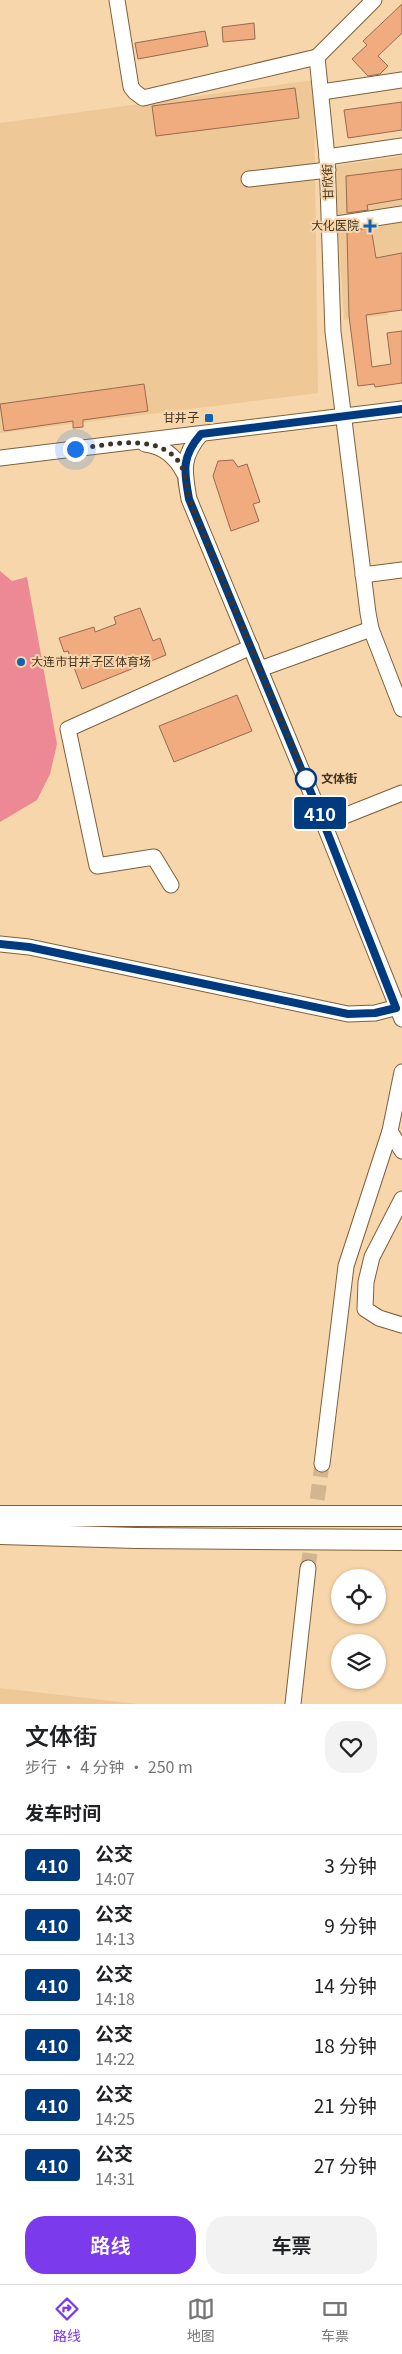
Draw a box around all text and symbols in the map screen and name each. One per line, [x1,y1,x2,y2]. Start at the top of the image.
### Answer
street label: 甘欣街 [317,164,336,200]
place label: 大化医院 [311,216,359,233]
marker: 大化医院 [363,219,377,233]
place label: 甘井子 [163,408,199,425]
marker: 甘井子 [203,412,215,424]
your location [63,437,88,462]
place label: 大连市甘井子区体育场 [31,652,151,669]
marker: 大连市甘井子区体育场 [15,656,27,668]
marker: 文体街 [295,768,317,790]
place label: 文体街 [321,769,357,786]
line badge: 410 [291,797,349,829]
text: 410 [304,800,336,826]
map controls [331,1569,386,1689]
button: locate [331,1569,386,1624]
button: layers [331,1634,386,1689]
text: 文体街 [25,1717,97,1752]
button: heart [325,1721,377,1773]
text: 步行 · 4 分钟 · 250 m [25,1754,193,1778]
text: 发车时间 [25,1798,101,1825]
text: 公交 [95,1839,133,1866]
text: 3 分钟 [324,1851,377,1878]
text: 410 [37,1852,68,1878]
text: 14:07 [95,1866,135,1890]
text: 公交 [95,1899,133,1926]
text: 9 分钟 [324,1911,377,1938]
text: 410 [37,1912,68,1938]
text: 14:13 [95,1926,135,1950]
text: 公交 [95,1959,133,1986]
text: 14 分钟 [314,1971,377,1998]
text: 410 [37,1972,68,1998]
text: 14:18 [95,1986,135,2010]
text: 公交 [95,2019,133,2046]
text: 18 分钟 [314,2031,377,2058]
text: 410 [37,2032,68,2058]
text: 14:22 [95,2046,135,2070]
text: 公交 [95,2079,133,2106]
text: 21 分钟 [314,2091,377,2118]
text: 410 [37,2092,68,2118]
text: 14:25 [95,2106,135,2130]
text: 公交 [95,2139,133,2166]
text: 27 分钟 [314,2151,377,2178]
text: 410 [37,2152,68,2178]
text: 14:31 [95,2166,135,2190]
button: 路线 [25,2216,196,2274]
button: 车票 [206,2216,377,2274]
tab: 路线 [53,2295,81,2345]
tab: 地图 [187,2295,215,2345]
tab: 车票 [321,2295,349,2345]

